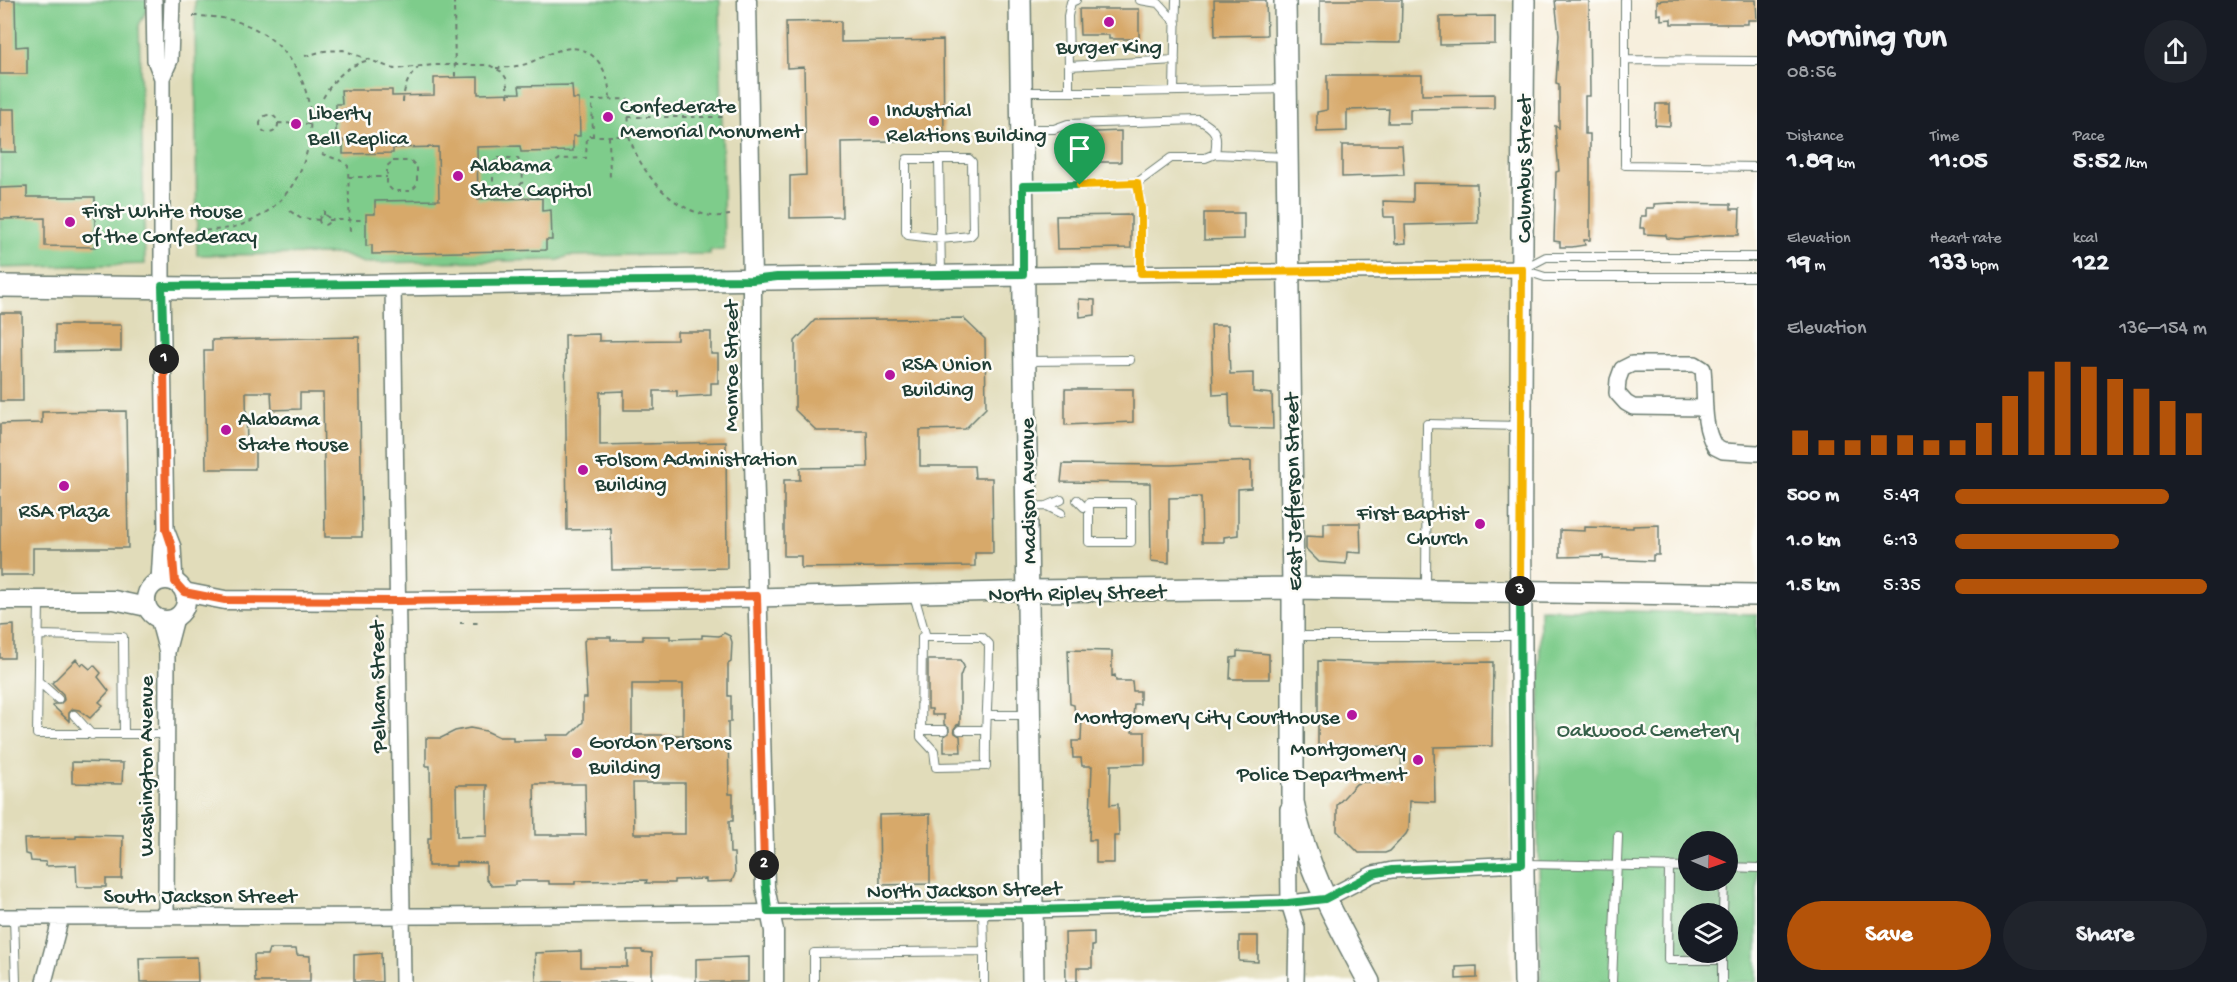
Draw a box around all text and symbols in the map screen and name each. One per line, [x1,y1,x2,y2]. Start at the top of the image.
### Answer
marker: Burger King [1102,15,1116,29]
text: Morning run [1787,20,1947,58]
button: share [2144,20,2207,83]
place label: Burger King [1055,36,1162,62]
text: 08:56 [1787,62,1836,85]
street label: Columbus Street [1513,93,1539,243]
place label: Confederate Memorial Monument [620,95,804,146]
place label: Industrial Relations Building [886,99,1047,150]
place label: Liberty Bell Replica [307,102,409,153]
marker: Confederate Memorial Monument [601,110,615,124]
marker: Industrial Relations Building [867,114,881,128]
marker: Liberty Bell Replica [289,117,303,131]
pin [1054,123,1105,185]
text: Distance [1787,128,1844,147]
text: Time [1930,128,1959,147]
text: Pace [2073,128,2104,147]
icon: arrive [1063,132,1096,165]
text: 1.89 [1787,147,1833,178]
text: 11:05 [1930,147,1988,178]
text: 5:52 [2073,147,2121,178]
place label: Alabama State Capitol [470,154,592,205]
text: km [1833,155,1855,174]
text: /km [2121,155,2147,174]
marker: Alabama State Capitol [451,169,465,183]
place label: First White House of the Confederacy [81,200,257,251]
marker: First White House of the Confederacy [63,215,77,229]
text: Elevation [1787,230,1851,249]
text: Heart rate [1930,230,2002,249]
text: kcal [2073,230,2098,249]
text: 19 [1787,249,1811,280]
text: 133 [1930,249,1968,280]
text: 122 [2073,249,2109,280]
text: m [1811,257,1826,276]
text: bpm [1968,257,1999,276]
street label: Monroe Street [720,298,746,432]
text: Elevation [1787,318,1867,341]
text: 136–154 m [2119,318,2207,341]
pin: 1 [149,344,179,374]
text: 1 [161,349,167,368]
place label: RSA Union Building [901,353,992,404]
marker: RSA Union Building [883,368,897,382]
street label: East Jefferson Street [1280,391,1310,591]
place label: Alabama State House [238,408,349,459]
street label: Madison Avenue [1016,417,1044,564]
marker: Alabama State House [219,423,233,437]
place label: Folsom Administration Building [594,448,798,499]
marker: Folsom Administration Building [576,463,590,477]
marker: RSA Plaza [57,479,71,493]
text: 500 m [1787,485,1839,508]
text: 5:49 [1883,485,1919,508]
place label: RSA Plaza [18,500,110,526]
place label: First Baptist Church [1356,502,1470,553]
marker: First Baptist Church [1473,517,1487,531]
text: 1.0 km [1787,530,1841,553]
text: 6:13 [1883,530,1918,553]
text: 1.5 km [1787,575,1840,598]
text: 5:35 [1883,575,1921,598]
pin: 3 [1505,576,1535,606]
street label: North Ripley Street [988,580,1168,610]
text: 3 [1516,581,1524,600]
street label: Pelham Street [366,619,394,754]
street label: Washington Avenue [135,675,161,856]
place label: Montgomery City Courthouse [1074,706,1341,732]
marker: Montgomery City Courthouse [1345,708,1359,722]
park label: Oakwood Cemetery [1557,719,1739,745]
place label: Gordon Persons Building [588,731,732,782]
place label: Montgomery Police Department [1236,738,1408,789]
marker: Gordon Persons Building [570,746,584,760]
marker: Montgomery Police Department [1411,753,1425,767]
north arrow [1678,831,1738,891]
map controls [1678,831,1738,963]
pin: 2 [749,850,779,880]
text: 2 [760,855,768,874]
street label: North Jackson Street [867,877,1064,907]
street label: South Jackson Street [104,885,298,911]
button: Save [1787,901,1991,970]
button: Share [2003,901,2207,970]
button: layers [1678,903,1738,963]

